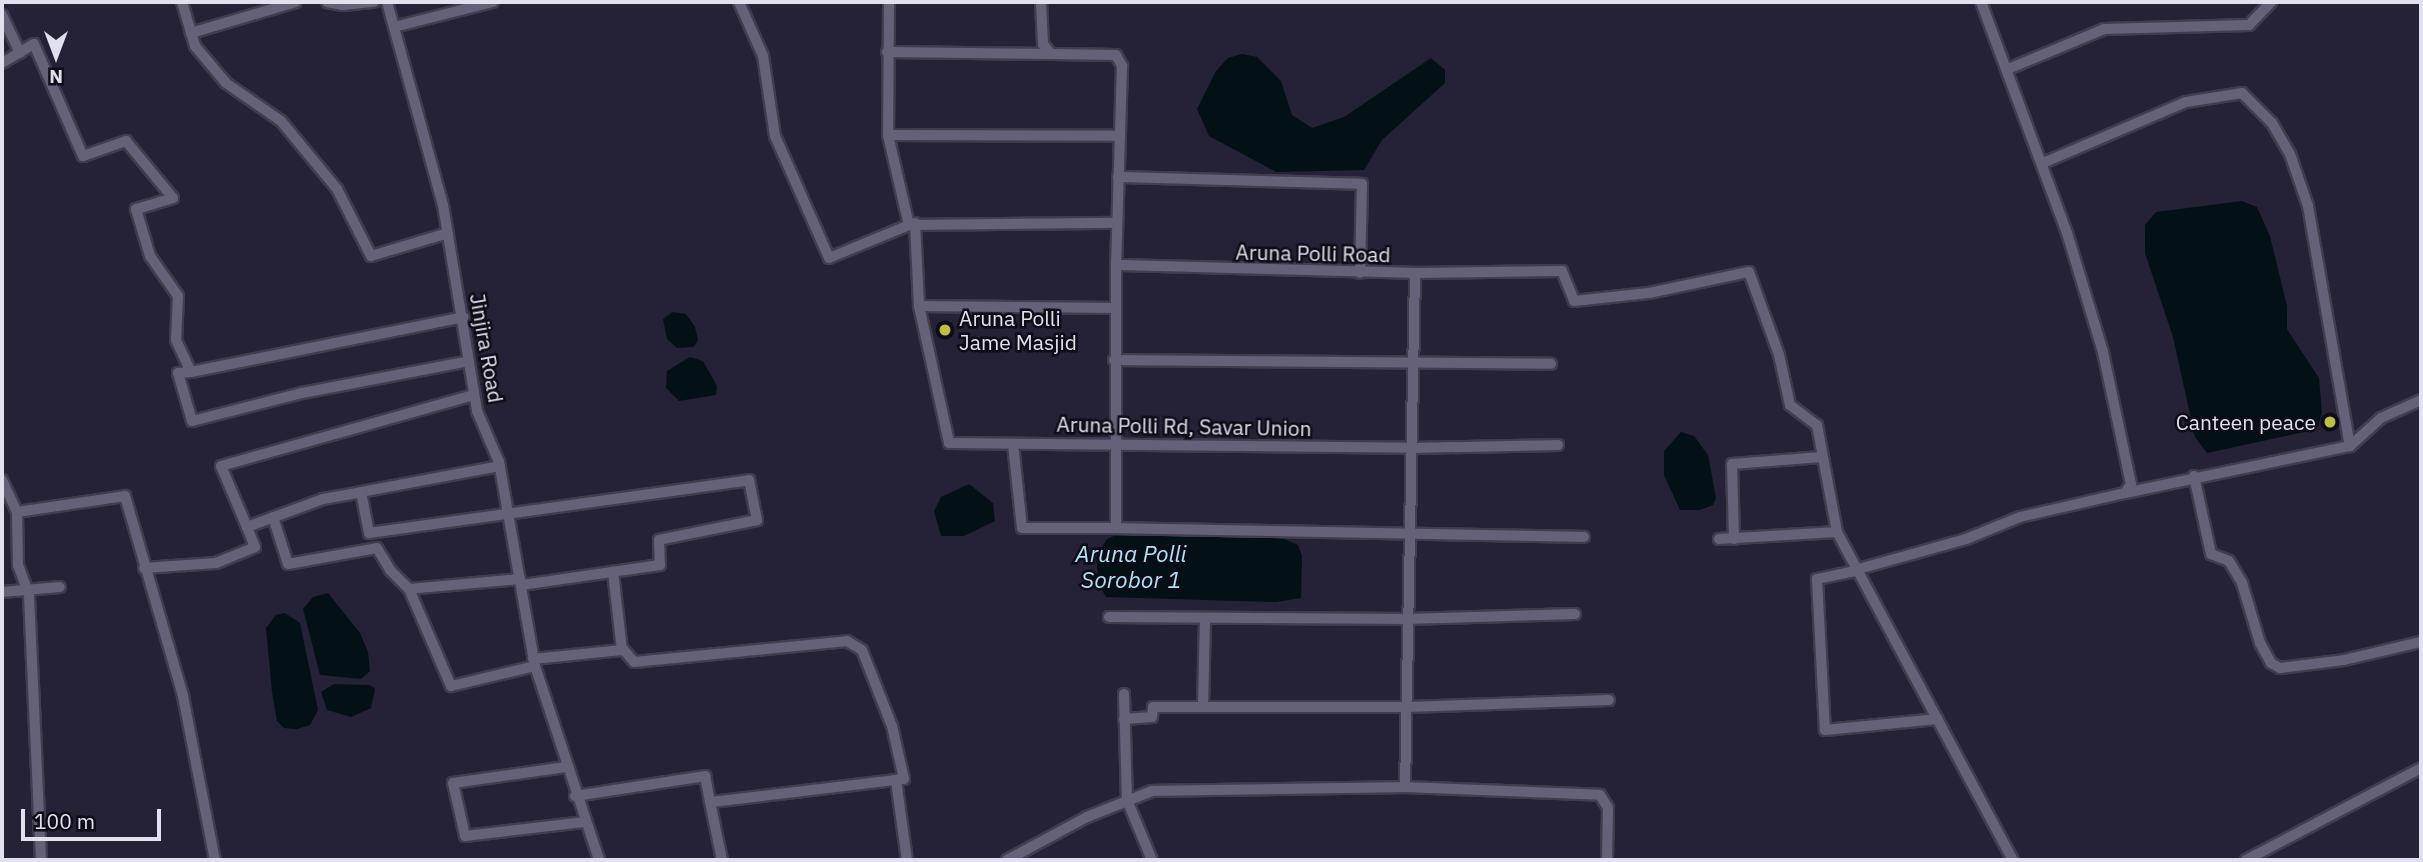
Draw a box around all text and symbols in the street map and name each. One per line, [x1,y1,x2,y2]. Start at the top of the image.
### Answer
north arrow [21,21,91,91]
text: N [49,65,63,89]
street label: Aruna Polli Road [1235,239,1391,267]
street label: Jinjira Road [465,291,509,405]
place label: Aruna Polli Jame Masjid [959,305,1077,355]
marker: Aruna Polli Jame Masjid [937,322,953,338]
place label: Canteen peace [2176,409,2316,435]
street label: Aruna Polli Rd, Savar Union [1056,411,1312,441]
marker: Canteen peace [2322,414,2338,430]
water label: Aruna Polli Sorobor 1 [1075,539,1187,593]
scale bar [24,796,164,840]
text: 100 m [34,807,95,835]

